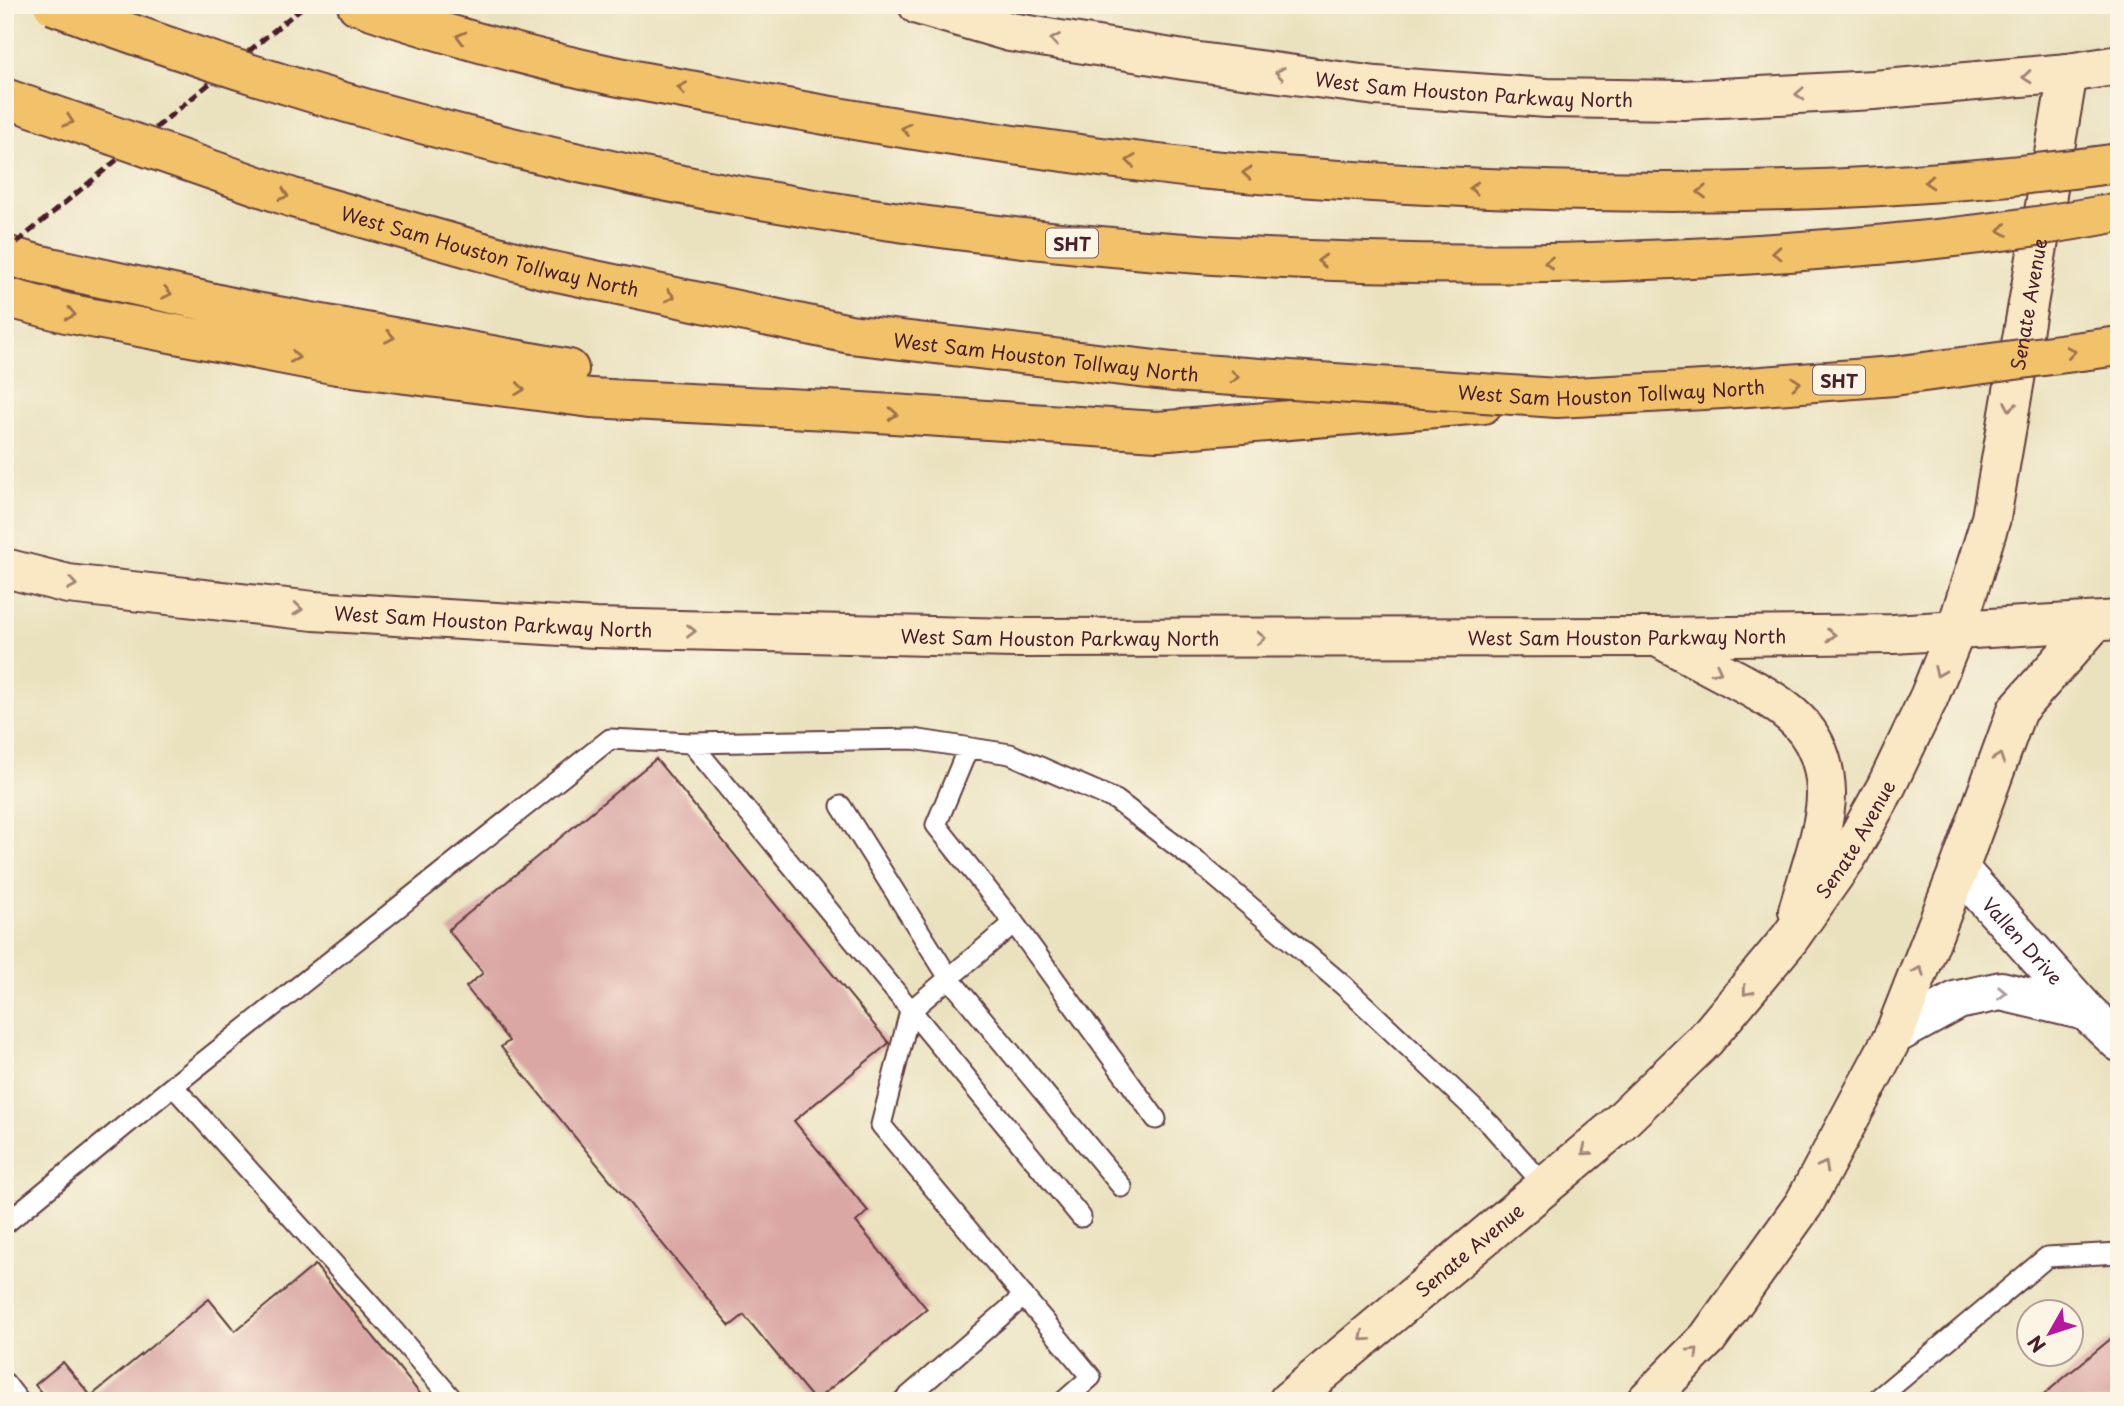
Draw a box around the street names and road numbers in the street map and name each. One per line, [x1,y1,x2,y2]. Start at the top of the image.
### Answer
street label: West Sam Houston Parkway North [1313,64,1633,113]
street label: West Sam Houston Tollway North [338,198,642,303]
road number: SHT [1046,229,1098,258]
street label: Senate Avenue [2003,236,2053,373]
street label: West Sam Houston Tollway North [892,325,1200,388]
road number: SHT [1813,366,1865,394]
street label: West Sam Houston Tollway North [1457,372,1766,412]
street label: West Sam Houston Parkway North [333,598,653,643]
street label: West Sam Houston Parkway North [900,621,1219,652]
street label: West Sam Houston Parkway North [1467,621,1787,651]
street label: Senate Avenue [1808,775,1901,904]
street label: Vallen Drive [1976,891,2070,990]
street label: Senate Avenue [1409,1196,1529,1303]

